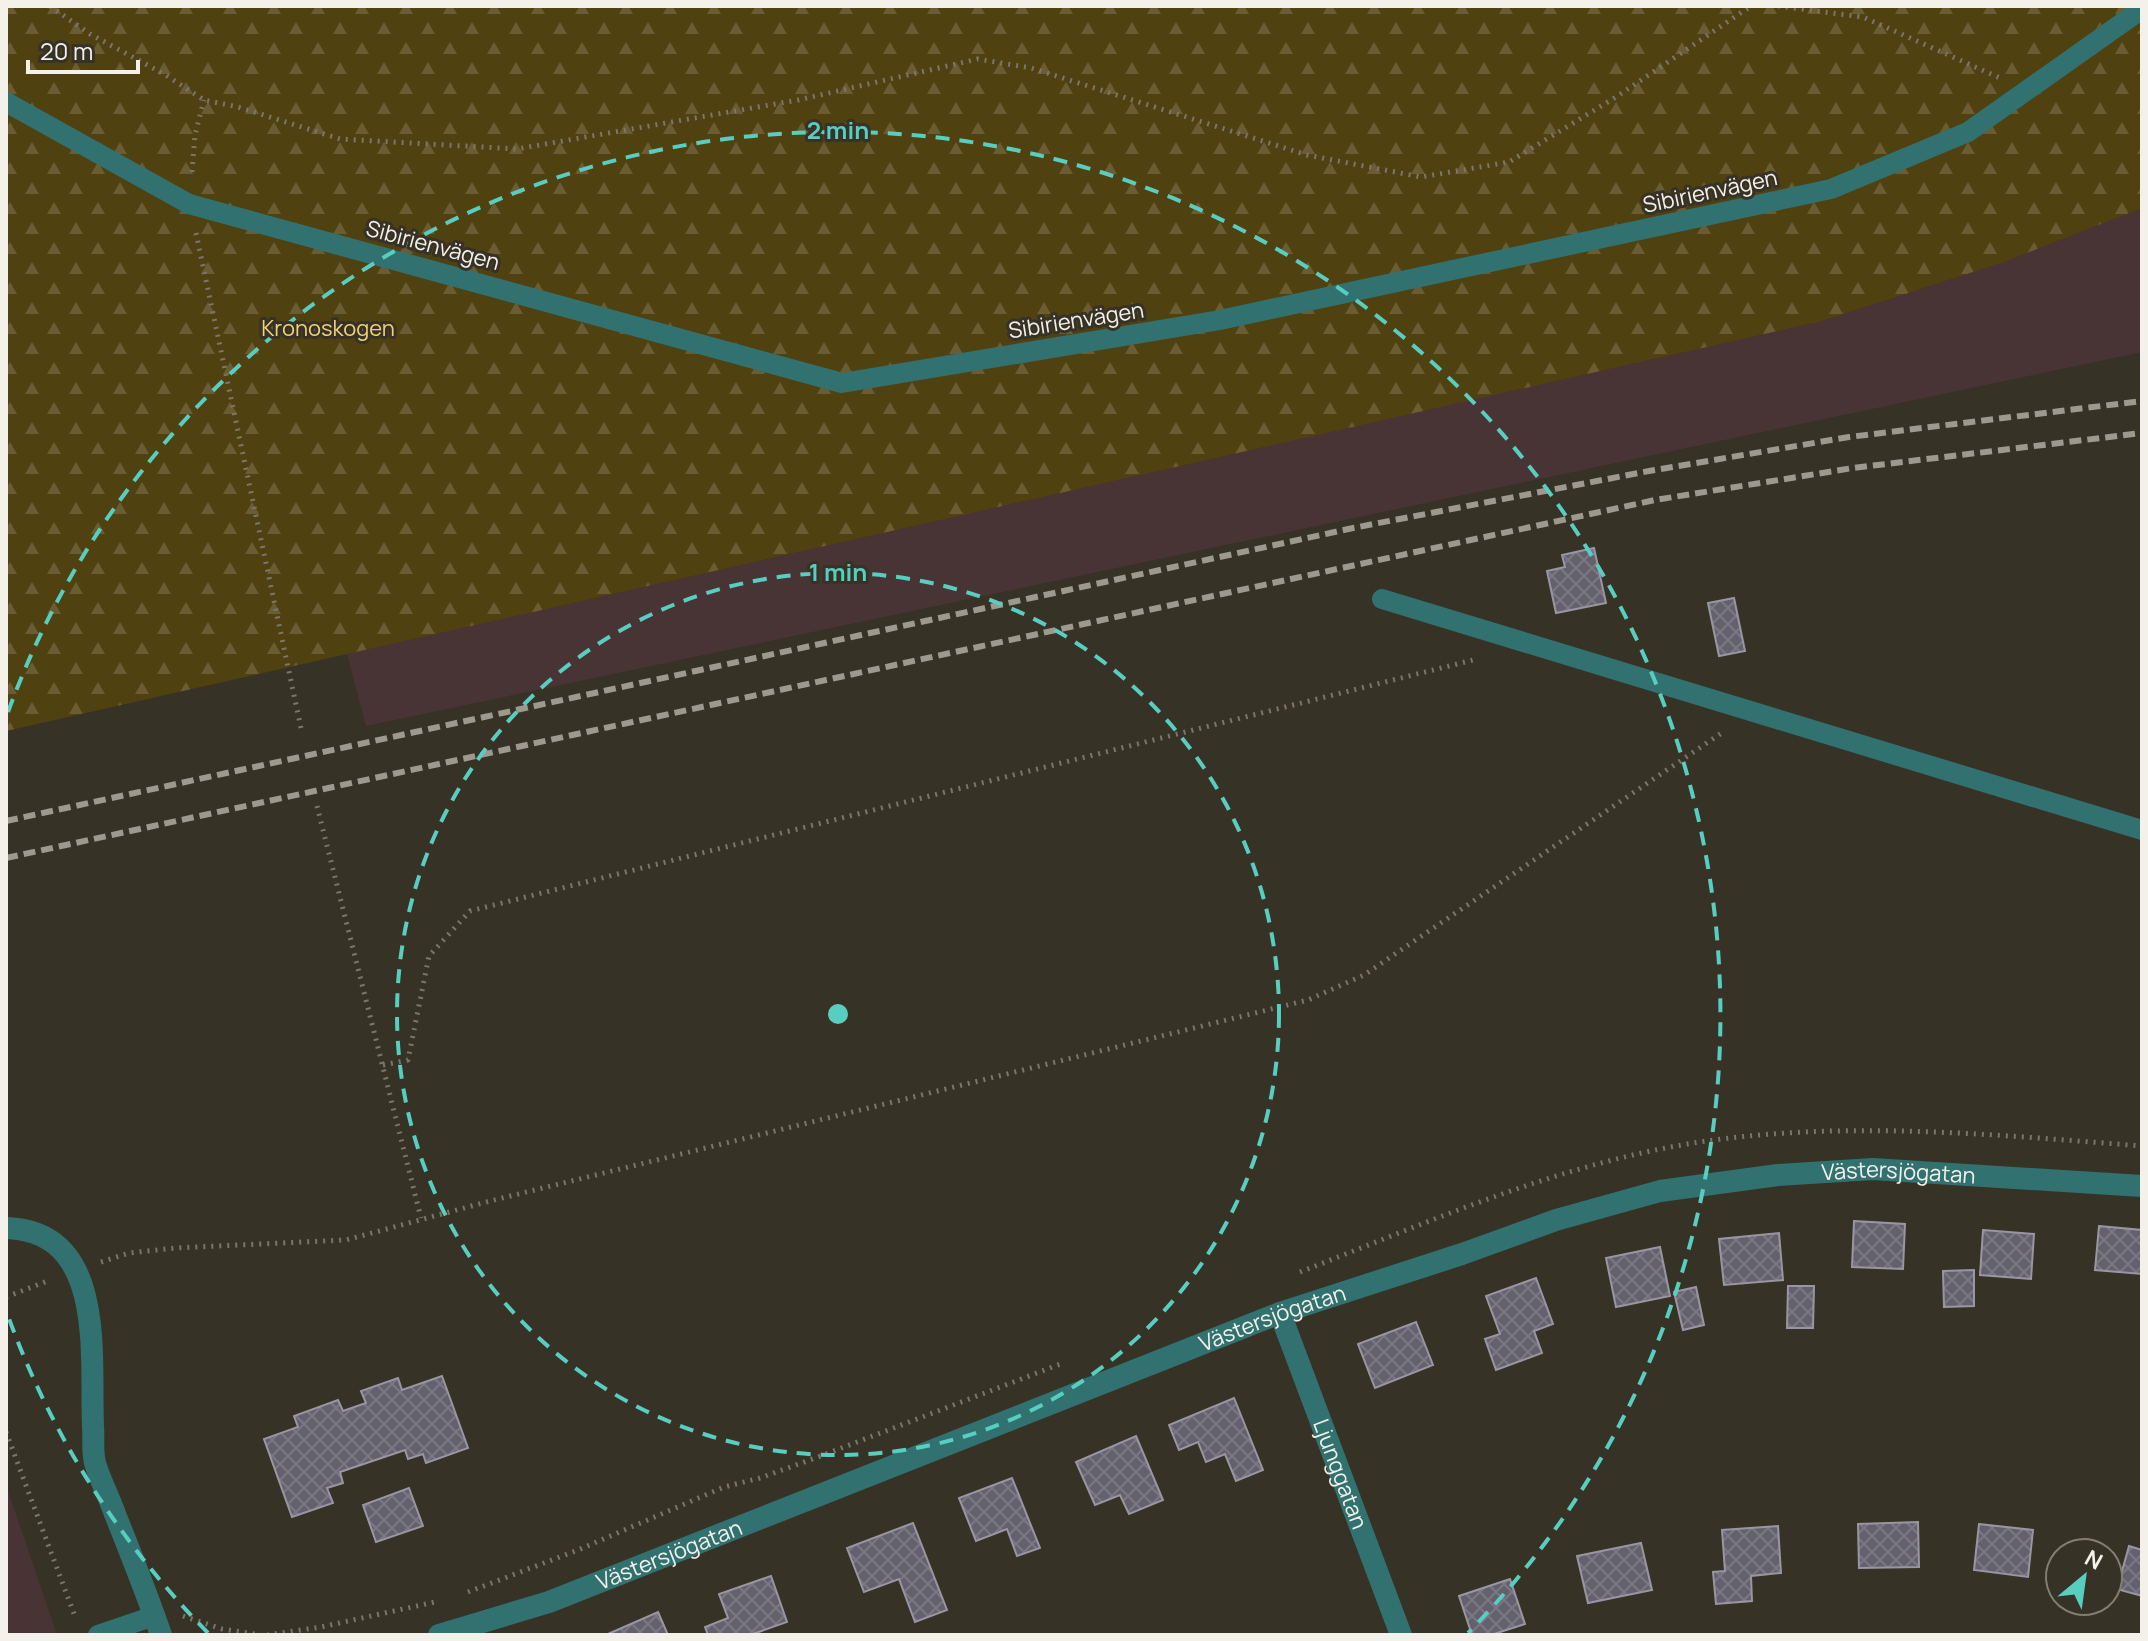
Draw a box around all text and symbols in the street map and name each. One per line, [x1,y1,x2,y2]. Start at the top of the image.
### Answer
scale bar [28,24,138,74]
text: 20 m [40,34,93,67]
text: 2 min [807,113,869,146]
street label: Sibirienvägen [1640,162,1780,220]
street label: Sibirienvägen [363,213,503,277]
street label: Sibirienvägen [1006,294,1146,346]
park label: Kronoskogen [261,313,395,343]
text: 1 min [809,555,867,588]
centre of rings [824,1000,852,1028]
street label: Västersjögatan [1821,1154,1976,1190]
street label: Västersjögatan [1194,1278,1350,1359]
street label: Ljunggatan [1306,1415,1375,1533]
street label: Västersjögatan [592,1512,746,1597]
north arrow [2044,1537,2124,1617]
text: N [2080,1543,2108,1576]

